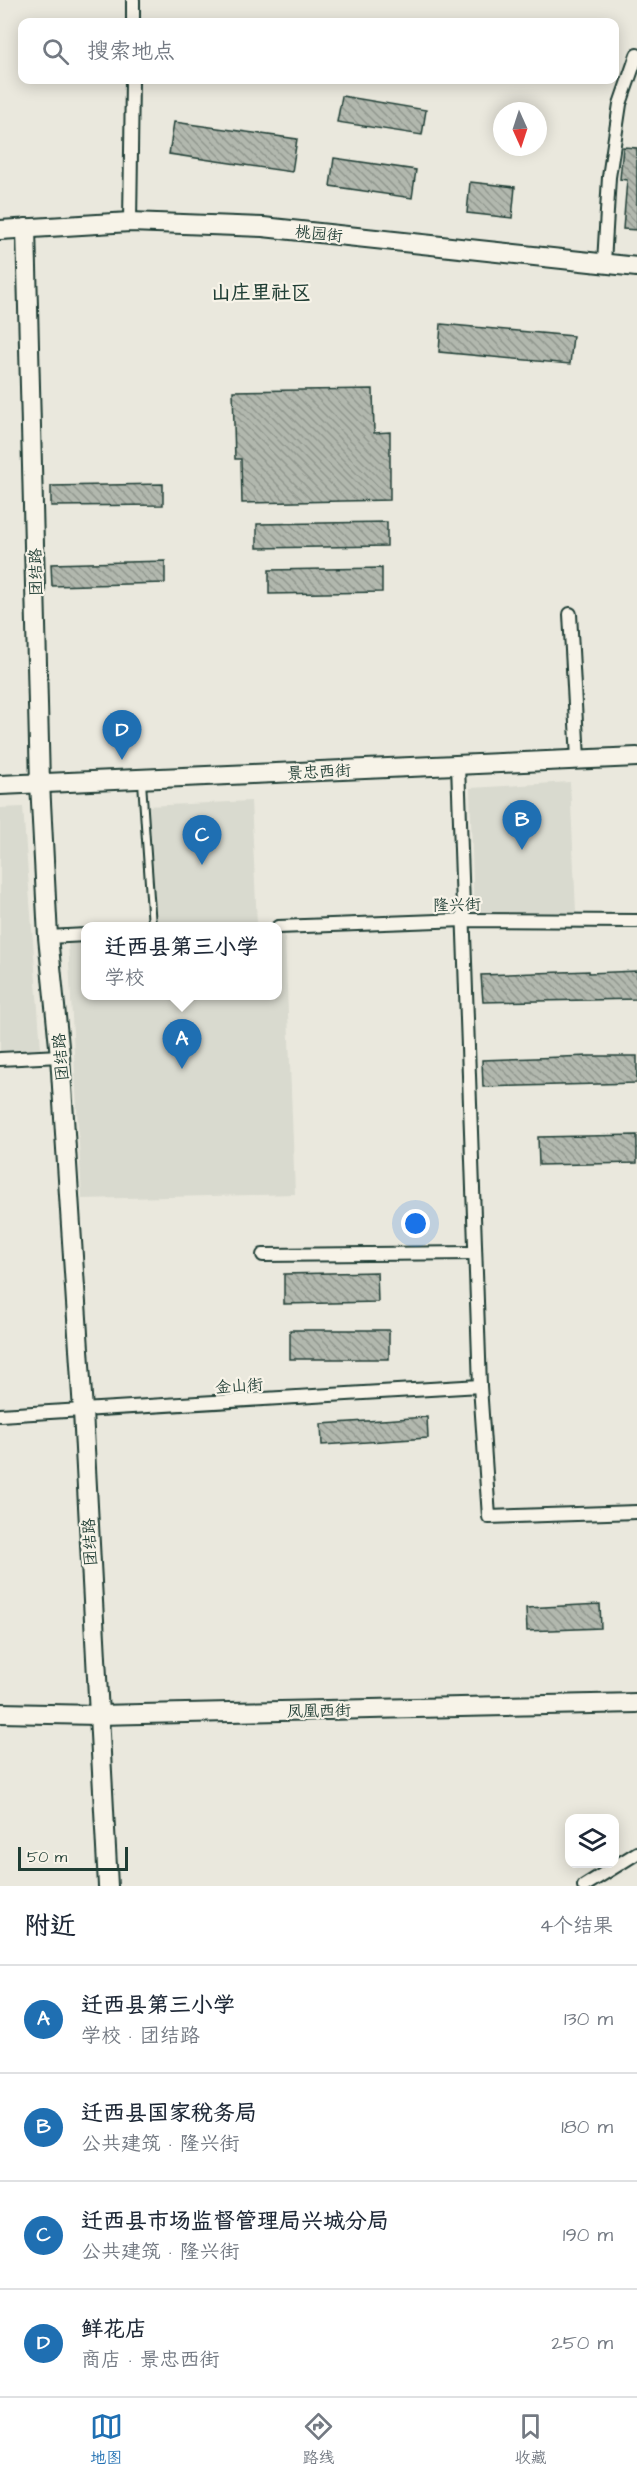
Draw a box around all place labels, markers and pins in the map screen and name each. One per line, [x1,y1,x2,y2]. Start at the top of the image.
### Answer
pin: D [102,710,142,760]
pin: B [502,800,542,850]
pin: C [182,816,222,865]
pin: A [162,1020,201,1069]

